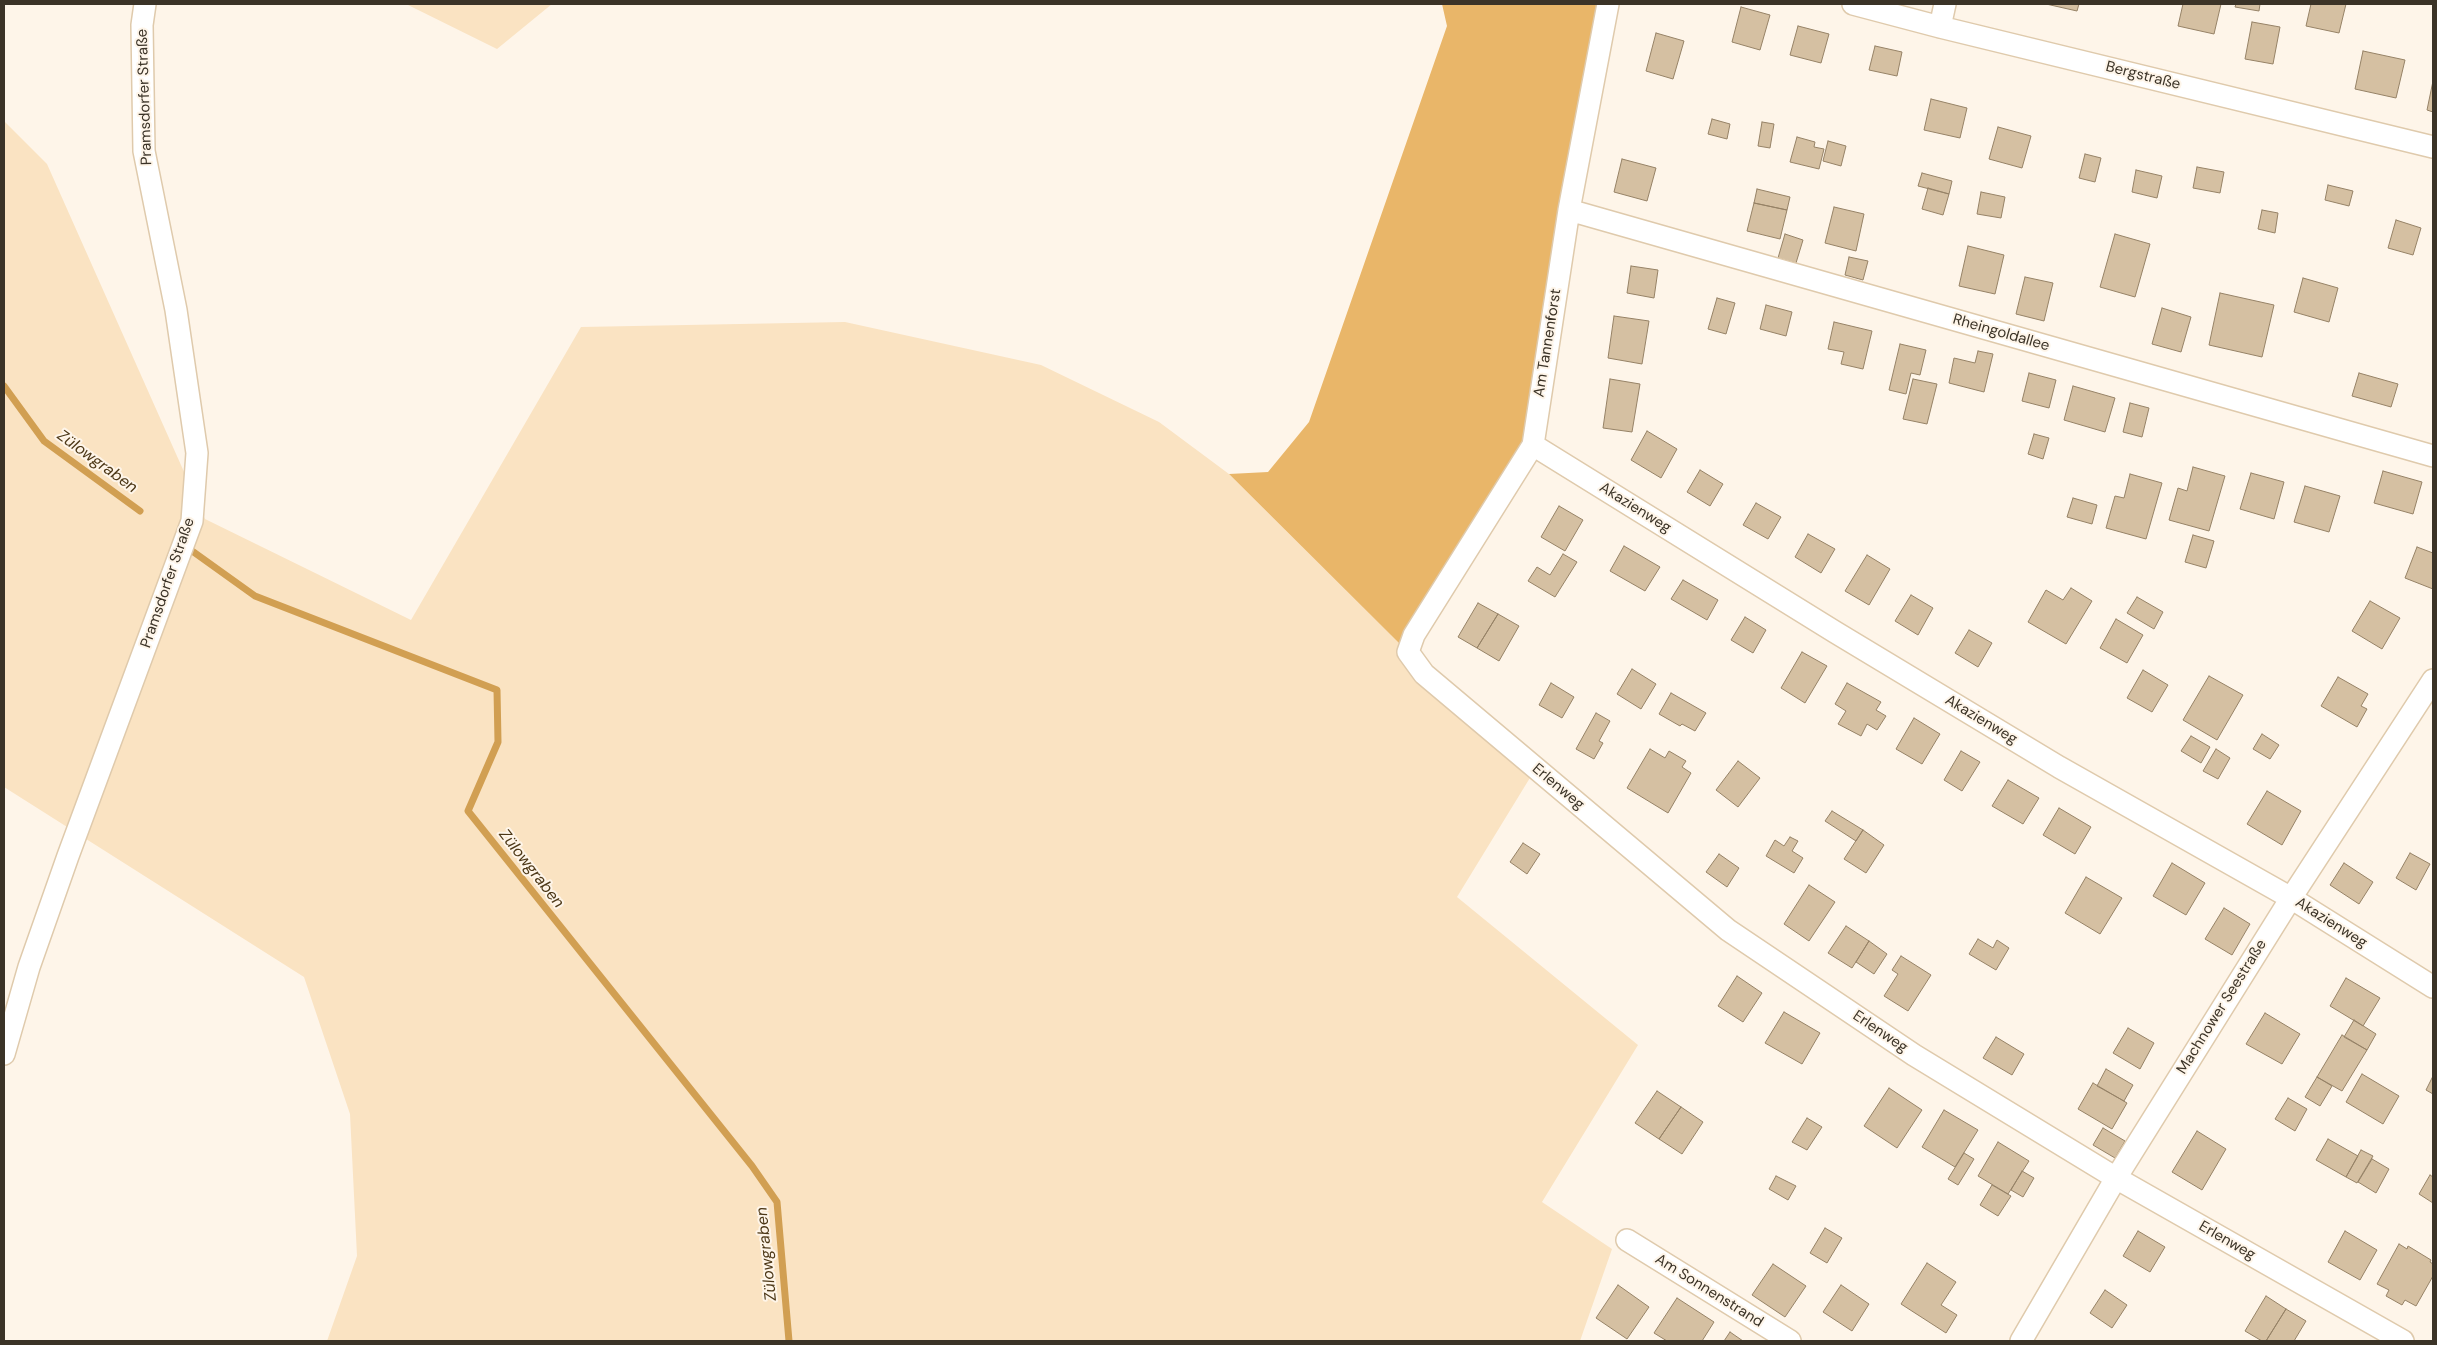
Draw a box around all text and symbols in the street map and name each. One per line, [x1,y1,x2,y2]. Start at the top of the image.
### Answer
street label: Pramsdorfer Straße [134,28,156,166]
street label: Bergstraße [2104,58,2182,94]
street label: Am Tannenforst [1531,288,1565,398]
street label: Rheingoldallee [1951,311,2051,355]
water label: Zülowgraben [53,426,141,498]
street label: Akazienweg [1596,479,1674,537]
street label: Pramsdorfer Straße [137,516,199,650]
street label: Akazienweg [1942,691,2020,749]
street label: Erlenweg [1528,760,1588,814]
water label: Zülowgraben [494,826,568,912]
street label: Akazienweg [2292,894,2370,952]
street label: Machnower Seestraße [2173,936,2271,1078]
street label: Erlenweg [1849,1007,1911,1057]
water label: Zülowgraben [753,1206,781,1302]
street label: Erlenweg [2195,1218,2259,1264]
street label: Am Sonnenstrand [1652,1250,1766,1332]

